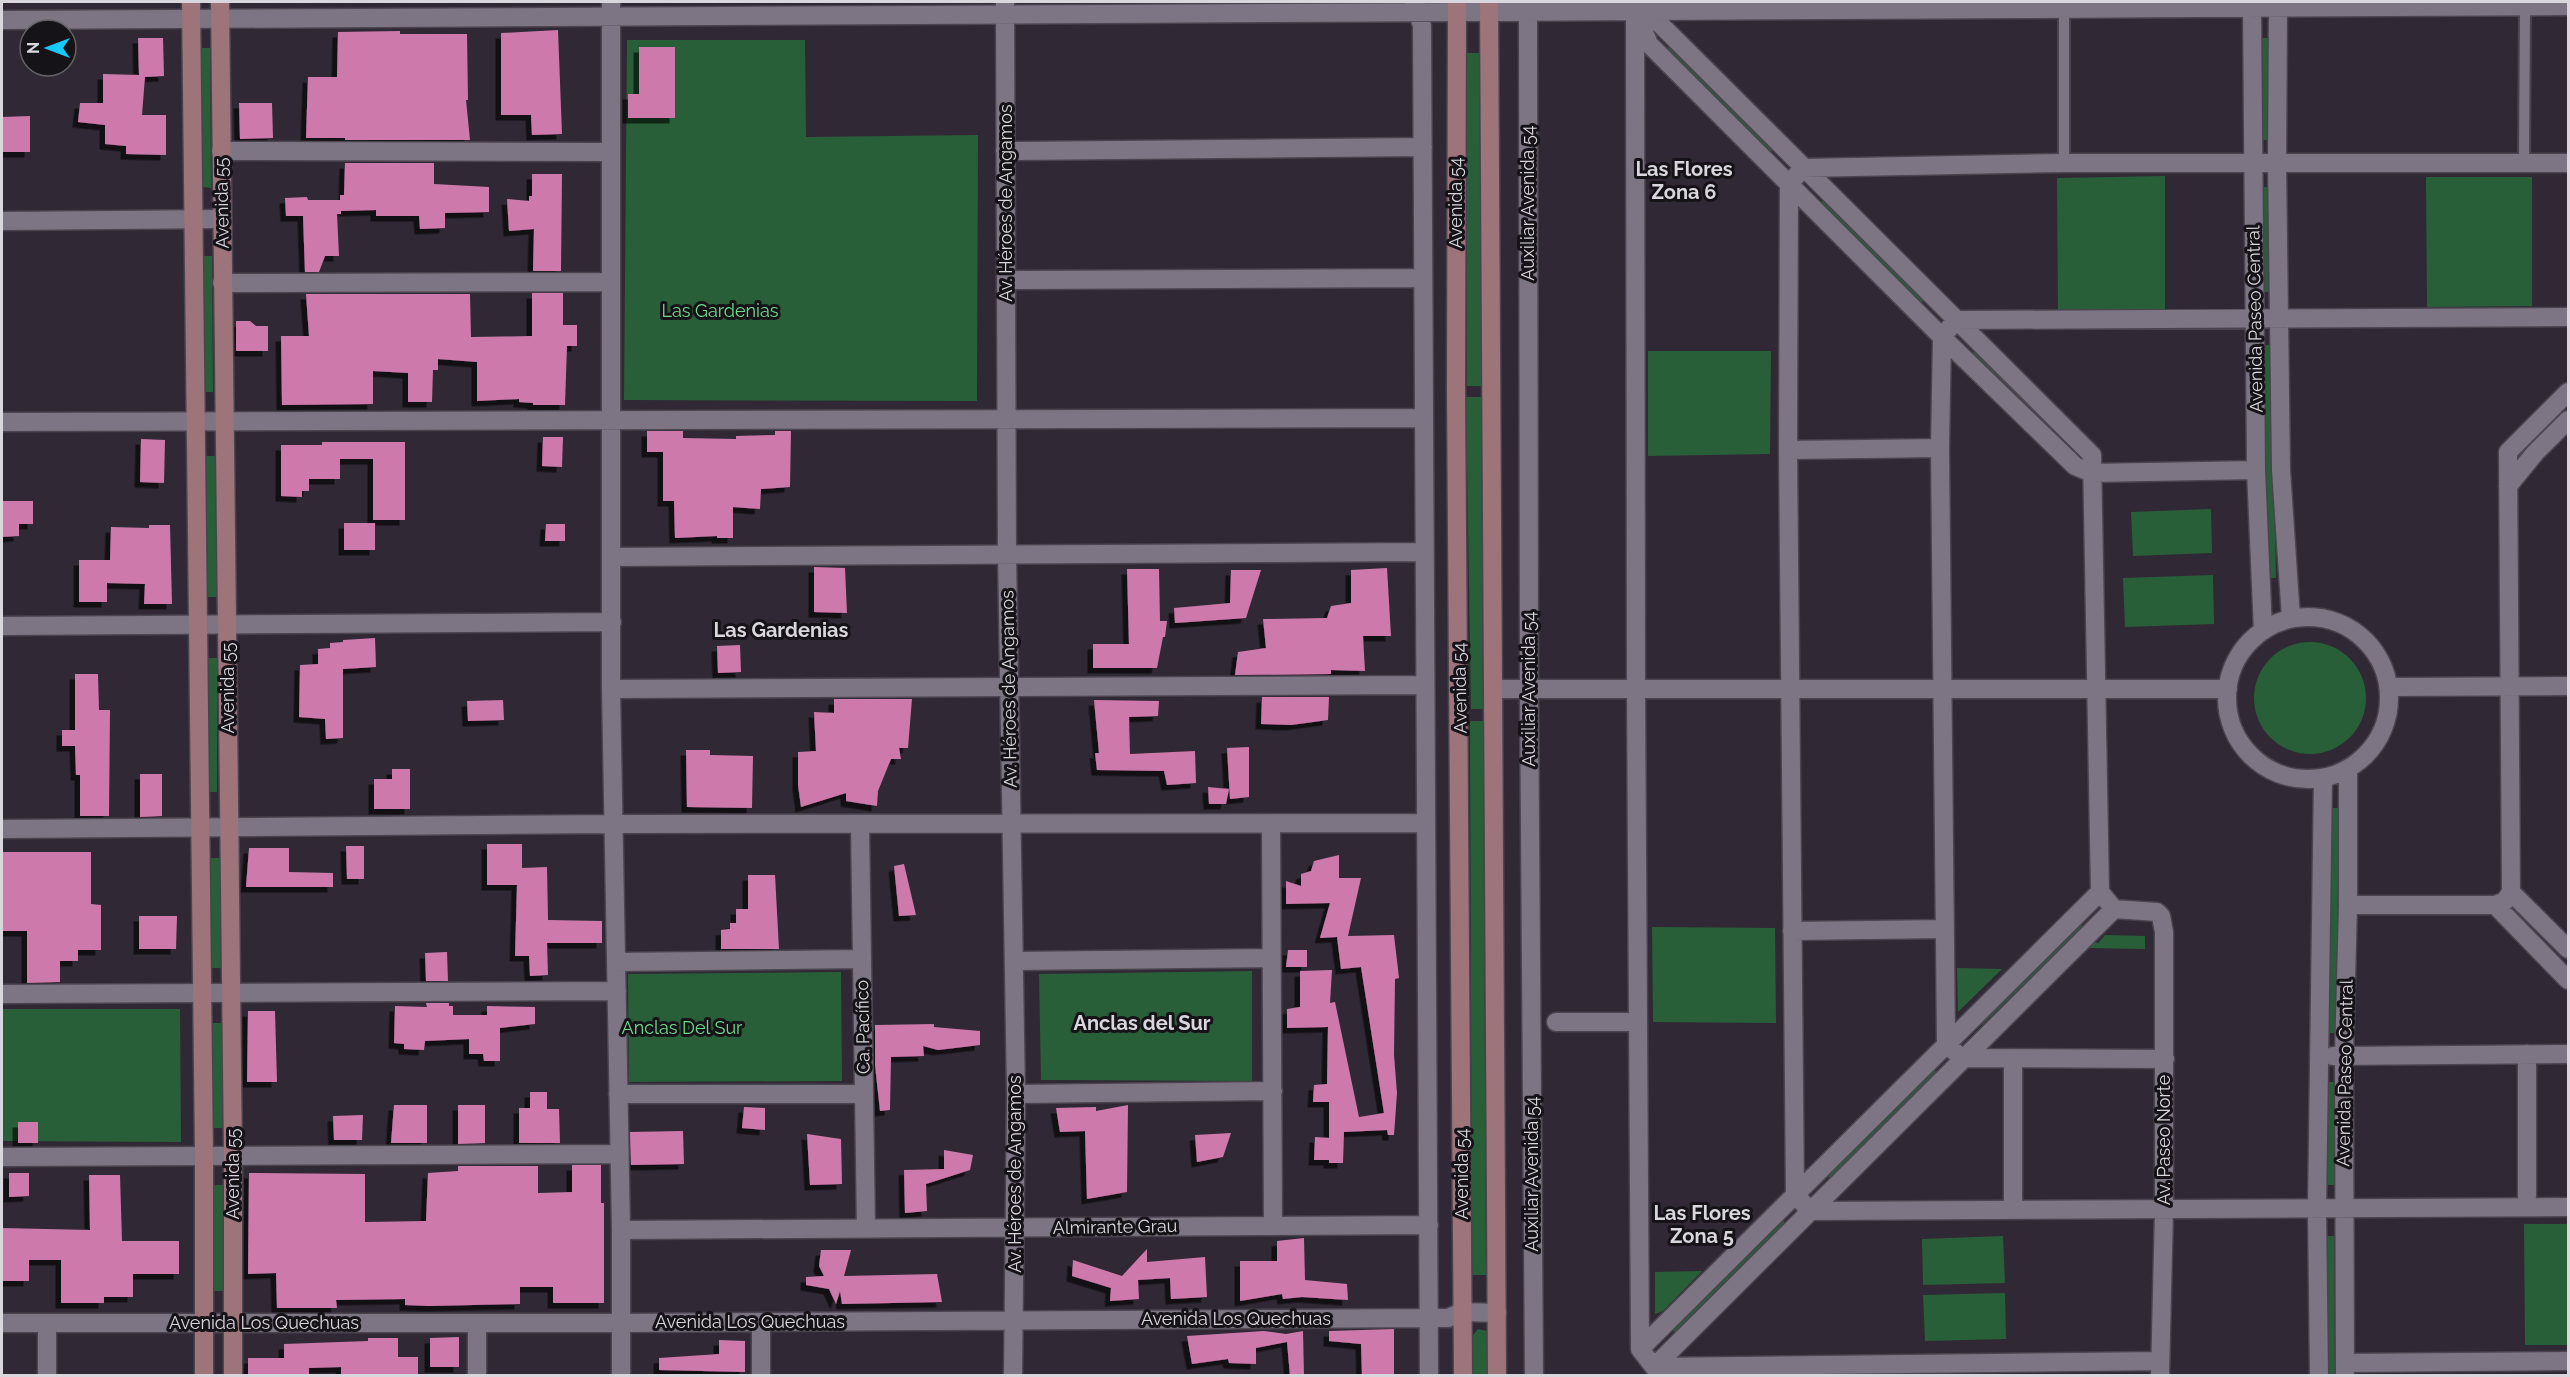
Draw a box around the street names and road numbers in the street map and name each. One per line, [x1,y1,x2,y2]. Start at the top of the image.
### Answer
street label: Av. Héroes de Angamos [995,104,1016,302]
street label: Auxiliar Avenida 54 [1517,125,1538,281]
street label: Avenida 55 [210,157,233,249]
street label: Avenida 54 [1445,157,1466,249]
street label: Avenida Paseo Central [2242,225,2267,413]
street label: Av. Héroes de Angamos [996,590,1021,788]
street label: Auxiliar Avenida 54 [1518,611,1539,767]
street label: Avenida 55 [217,642,238,734]
street label: Avenida 54 [1448,642,1471,734]
street label: Ca. Pacífico [851,979,874,1074]
street label: Avenida Paseo Central [2332,979,2357,1167]
street label: Av. Paseo Norte [2153,1074,2174,1205]
street label: Av. Héroes de Angamos [1004,1075,1025,1273]
street label: Auxiliar Avenida 54 [1521,1096,1542,1252]
street label: Avenida 55 [222,1128,243,1220]
street label: Avenida 54 [1451,1128,1472,1220]
street label: Almirante Grau [1052,1215,1178,1238]
street label: Avenida Los Quechuas [1141,1308,1331,1329]
street label: Avenida Los Quechuas [655,1311,845,1332]
street label: Avenida Los Quechuas [169,1312,359,1333]

